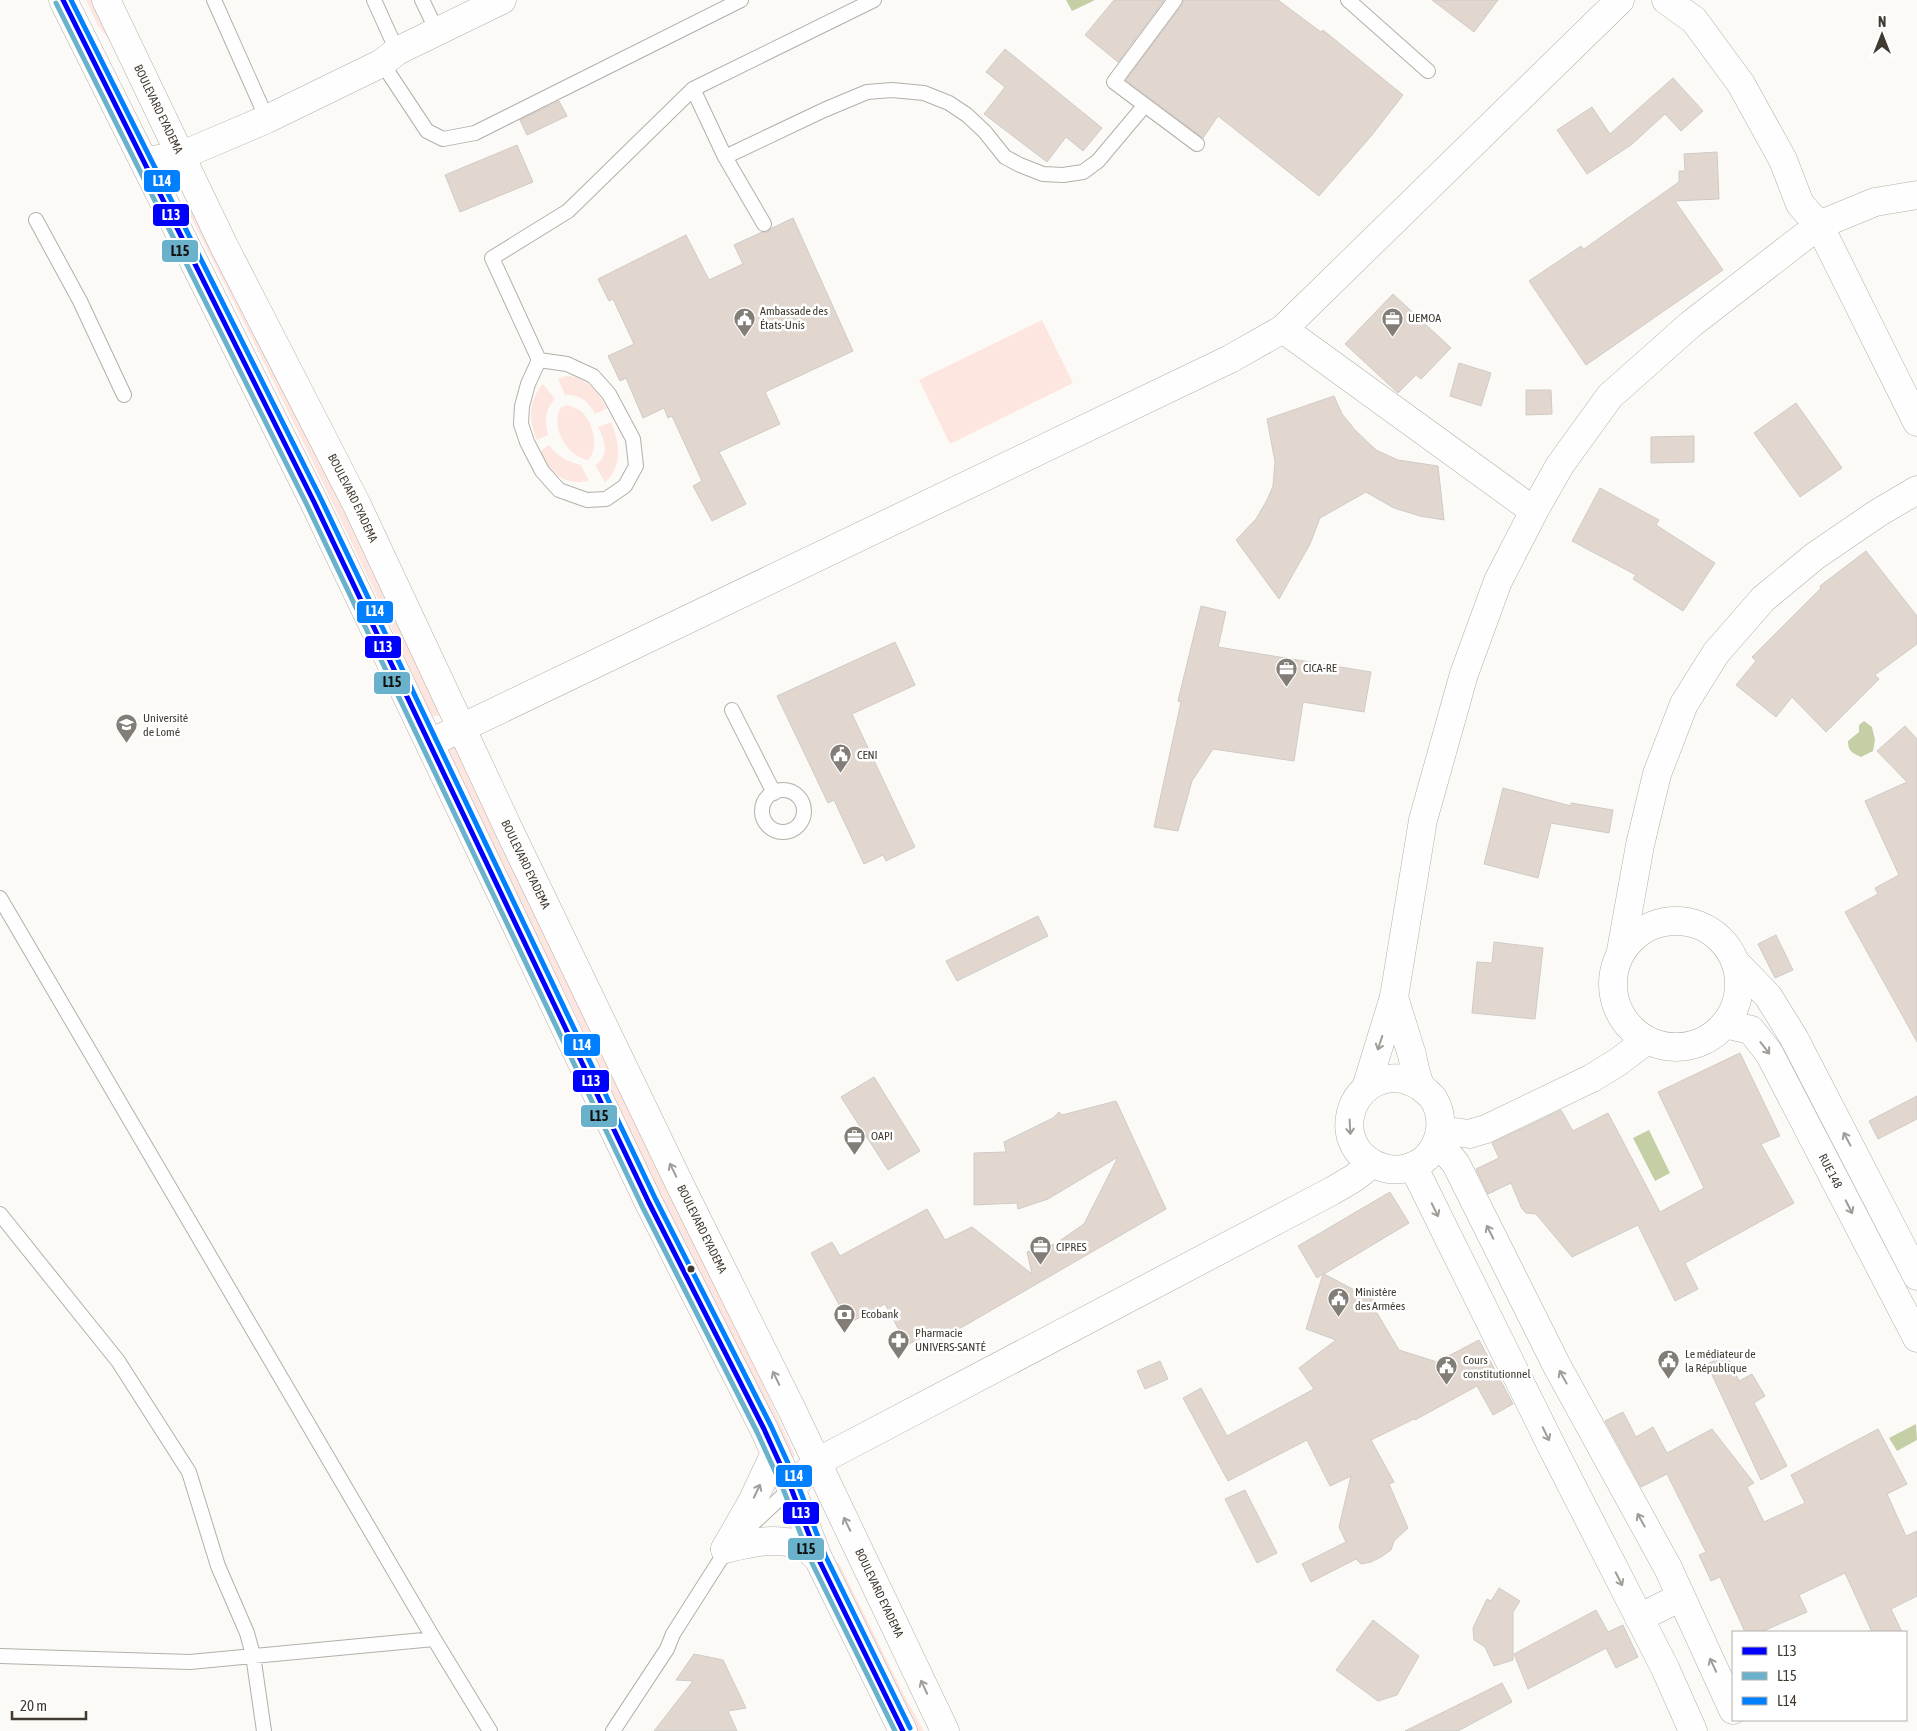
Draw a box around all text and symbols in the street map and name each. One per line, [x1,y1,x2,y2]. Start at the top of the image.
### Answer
north arrow [1857,10,1907,60]
text: N [1878,14,1886,30]
street label: BOULEVARD EYADEMA [131,62,186,156]
line badge: L14 [143,169,181,193]
text: L14 [153,173,172,189]
line badge: L13 [152,203,190,227]
text: L13 [162,207,180,223]
line badge: L15 [161,239,199,263]
text: L15 [171,243,190,259]
place label: Ambassade des États-Unis [760,304,828,332]
public building icon: Ambassade des États-Unis [732,306,756,337]
office icon: UEMOA [1380,306,1404,337]
place label: UEMOA [1408,311,1441,325]
street label: BOULEVARD EYADEMA [325,452,381,545]
line badge: L14 [356,600,394,624]
text: L14 [366,603,385,619]
line badge: L13 [364,635,402,659]
text: L13 [374,639,392,655]
office icon: CICA-RE [1275,656,1299,687]
place label: CICA-RE [1303,661,1337,675]
line badge: L15 [373,671,411,695]
text: L15 [383,674,402,690]
place label: Université de Lomé [143,711,188,739]
school or university icon: Université de Lomé [115,713,139,744]
public building icon: CENI [829,743,853,774]
place label: CENI [857,748,878,762]
street label: BOULEVARD EYADEMA [498,818,553,911]
line badge: L14 [563,1033,601,1057]
one-way arrow [1374,1034,1384,1050]
text: L14 [573,1037,592,1053]
one-way arrow [1759,1041,1770,1054]
line badge: L13 [572,1069,610,1093]
text: L13 [582,1073,600,1089]
line badge: L15 [580,1104,618,1128]
text: L15 [590,1108,609,1124]
one-way arrow [1345,1118,1355,1134]
office icon: OAPI [843,1124,867,1155]
place label: OAPI [871,1129,893,1143]
one-way arrow [1842,1132,1852,1147]
street label: RUE 148 [1816,1152,1845,1191]
one-way arrow [668,1162,678,1177]
street label: BOULEVARD EYADEMA [674,1183,730,1276]
one-way arrow [1844,1199,1854,1214]
one-way arrow [1431,1202,1440,1217]
one-way arrow [1485,1225,1494,1240]
office icon: CIPRES [1028,1235,1052,1266]
place label: CIPRES [1056,1240,1087,1254]
unlabelled marker [686,1264,696,1274]
place label: Ministère des Armées [1355,1285,1405,1313]
public building icon: Ministère des Armées [1327,1287,1351,1318]
bank icon: Ecobank [833,1302,857,1333]
place label: Ecobank [861,1307,899,1321]
place label: Pharmacie UNIVERS-SANTÉ [915,1326,986,1354]
pharmacy icon: Pharmacie UNIVERS-SANTÉ [887,1328,911,1359]
place label: Le médiateur de la République [1685,1347,1756,1375]
public building icon: Le médiateur de la République [1657,1349,1681,1380]
place label: Cours constitutionnel [1463,1353,1532,1381]
public building icon: Cours constitutionnel [1435,1355,1459,1386]
one-way arrow [1558,1370,1568,1385]
one-way arrow [771,1371,780,1386]
one-way arrow [1542,1426,1551,1441]
line badge: L14 [775,1464,813,1488]
text: L14 [785,1468,804,1484]
one-way arrow [753,1484,762,1499]
line badge: L13 [782,1501,820,1525]
text: L13 [792,1505,810,1521]
one-way arrow [1636,1512,1646,1527]
one-way arrow [842,1517,851,1532]
line badge: L15 [787,1537,825,1561]
text: L15 [797,1541,816,1557]
street label: BOULEVARD EYADEMA [852,1546,907,1640]
one-way arrow [1615,1571,1624,1586]
legend [1732,1631,1907,1721]
text: L13 [1777,1642,1797,1659]
one-way arrow [1708,1658,1718,1673]
text: L15 [1777,1667,1797,1684]
one-way arrow [919,1680,929,1695]
scale bar [12,1688,86,1720]
text: L14 [1777,1692,1797,1709]
text: 20 m [20,1697,47,1714]

